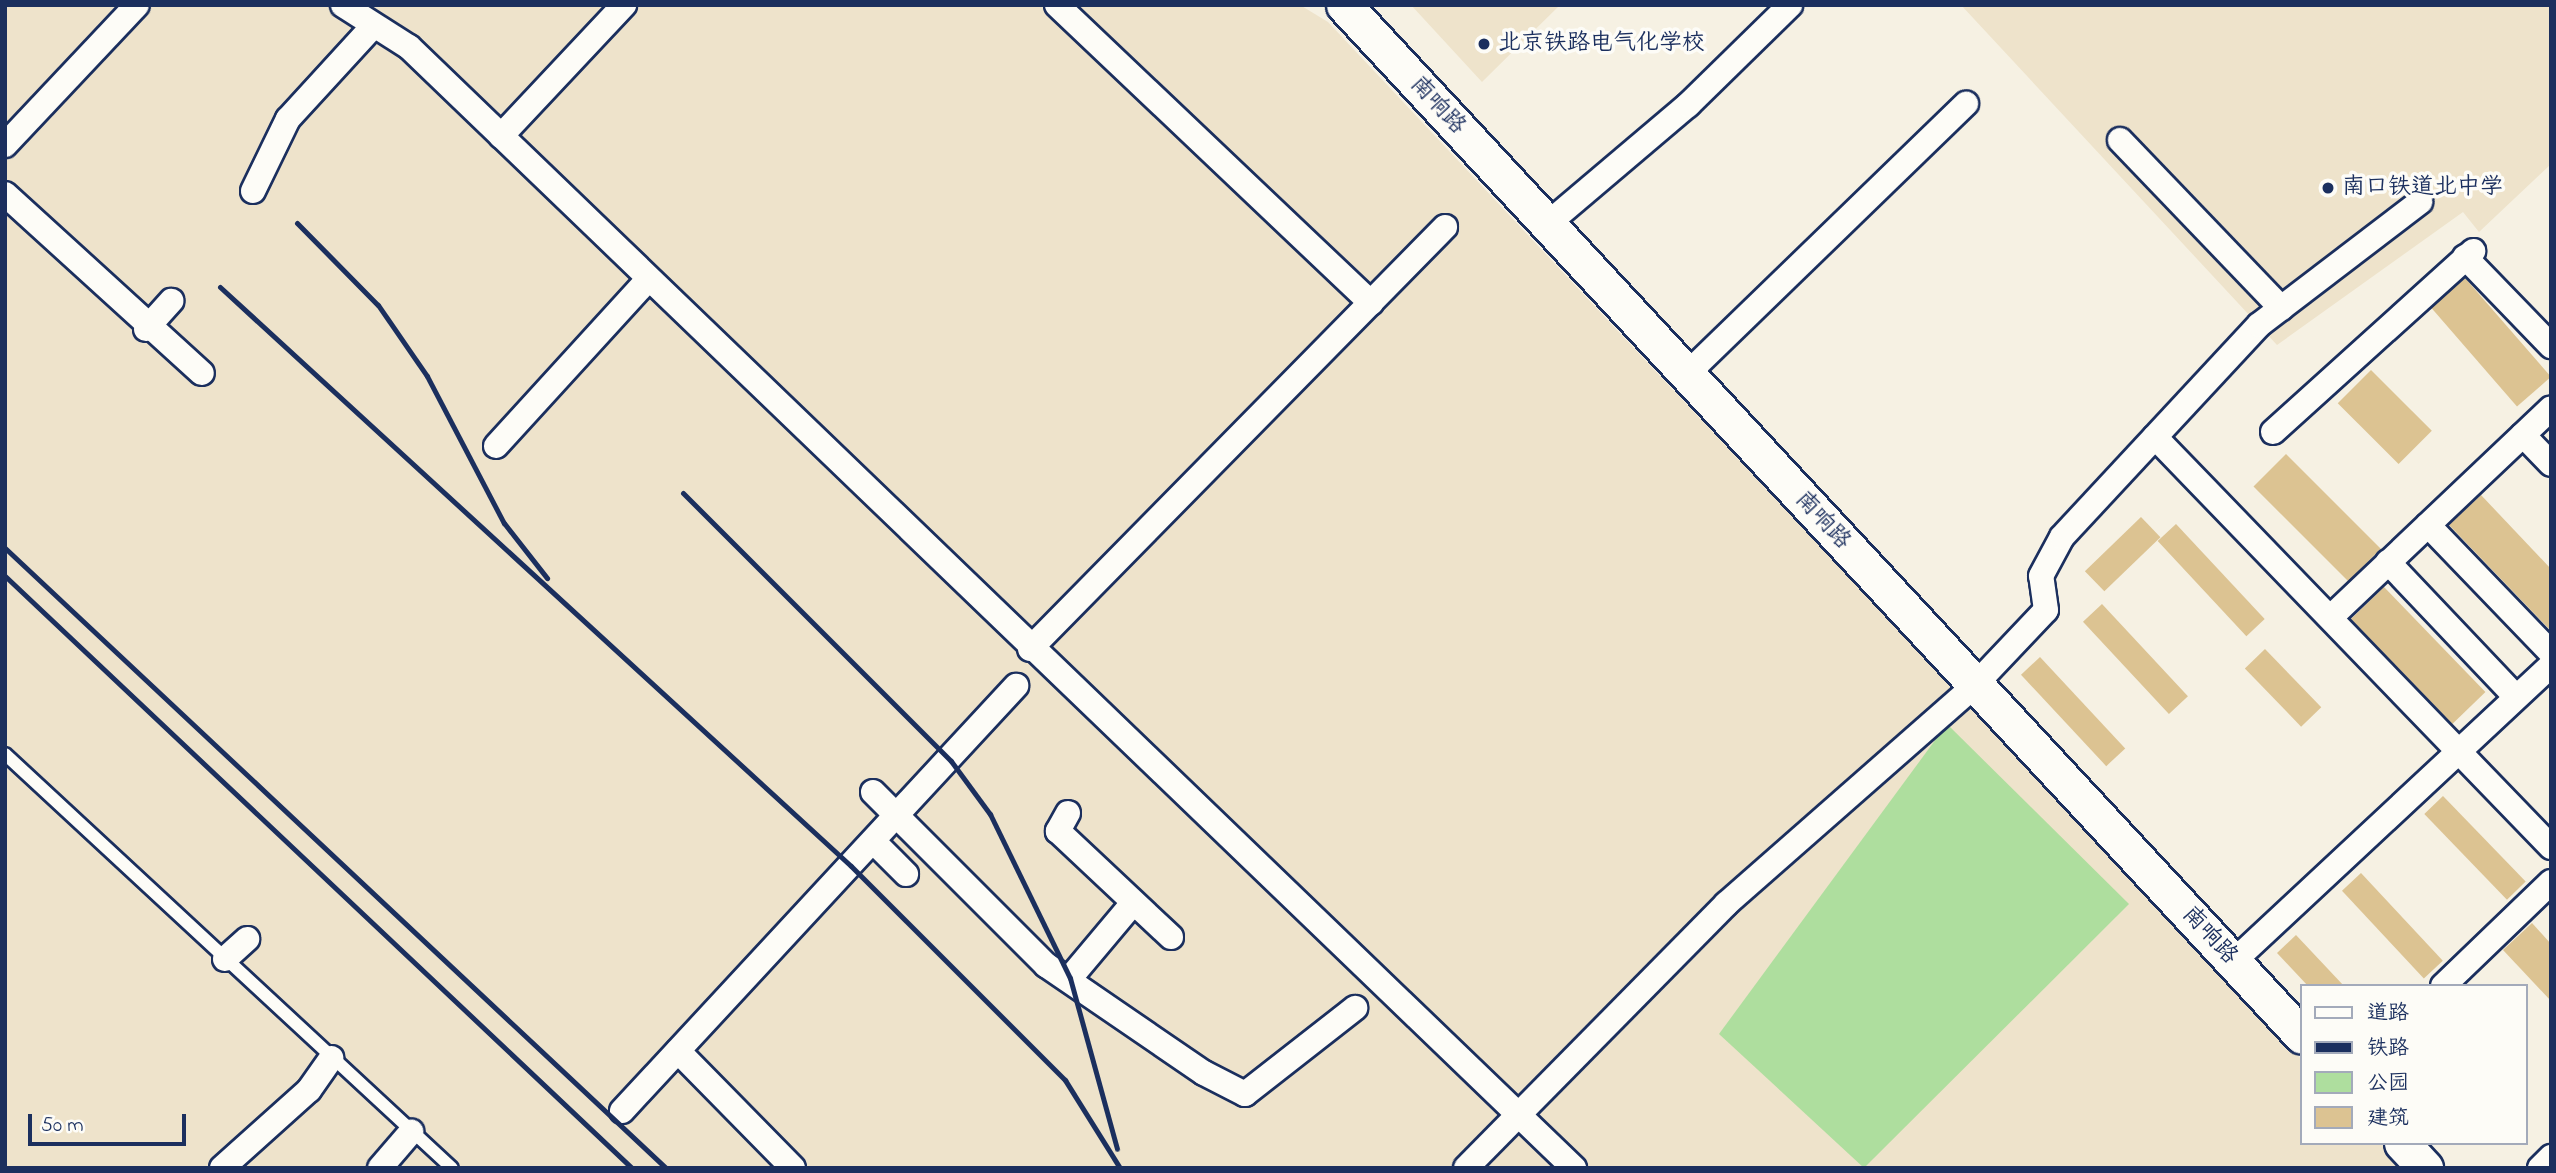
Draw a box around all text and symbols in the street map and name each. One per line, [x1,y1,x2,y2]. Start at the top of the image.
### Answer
place label: 北京铁路电气化学校 [1498,30,1705,58]
marker: 北京铁路电气化学校 [1476,36,1492,52]
street label: 南响路 [1403,71,1471,141]
place label: 南口铁道北中学 [2342,174,2503,202]
marker: 南口铁道北中学 [2320,180,2336,196]
street label: 南响路 [1788,486,1856,556]
street label: 南响路 [2175,901,2243,971]
legend [2300,984,2528,1145]
text: 道路 [2367,999,2409,1029]
text: 铁路 [2367,1034,2409,1064]
text: 公园 [2367,1069,2409,1099]
scale bar [32,1100,189,1144]
text: 建筑 [2367,1104,2409,1134]
text: 50 m [41,1111,84,1141]

